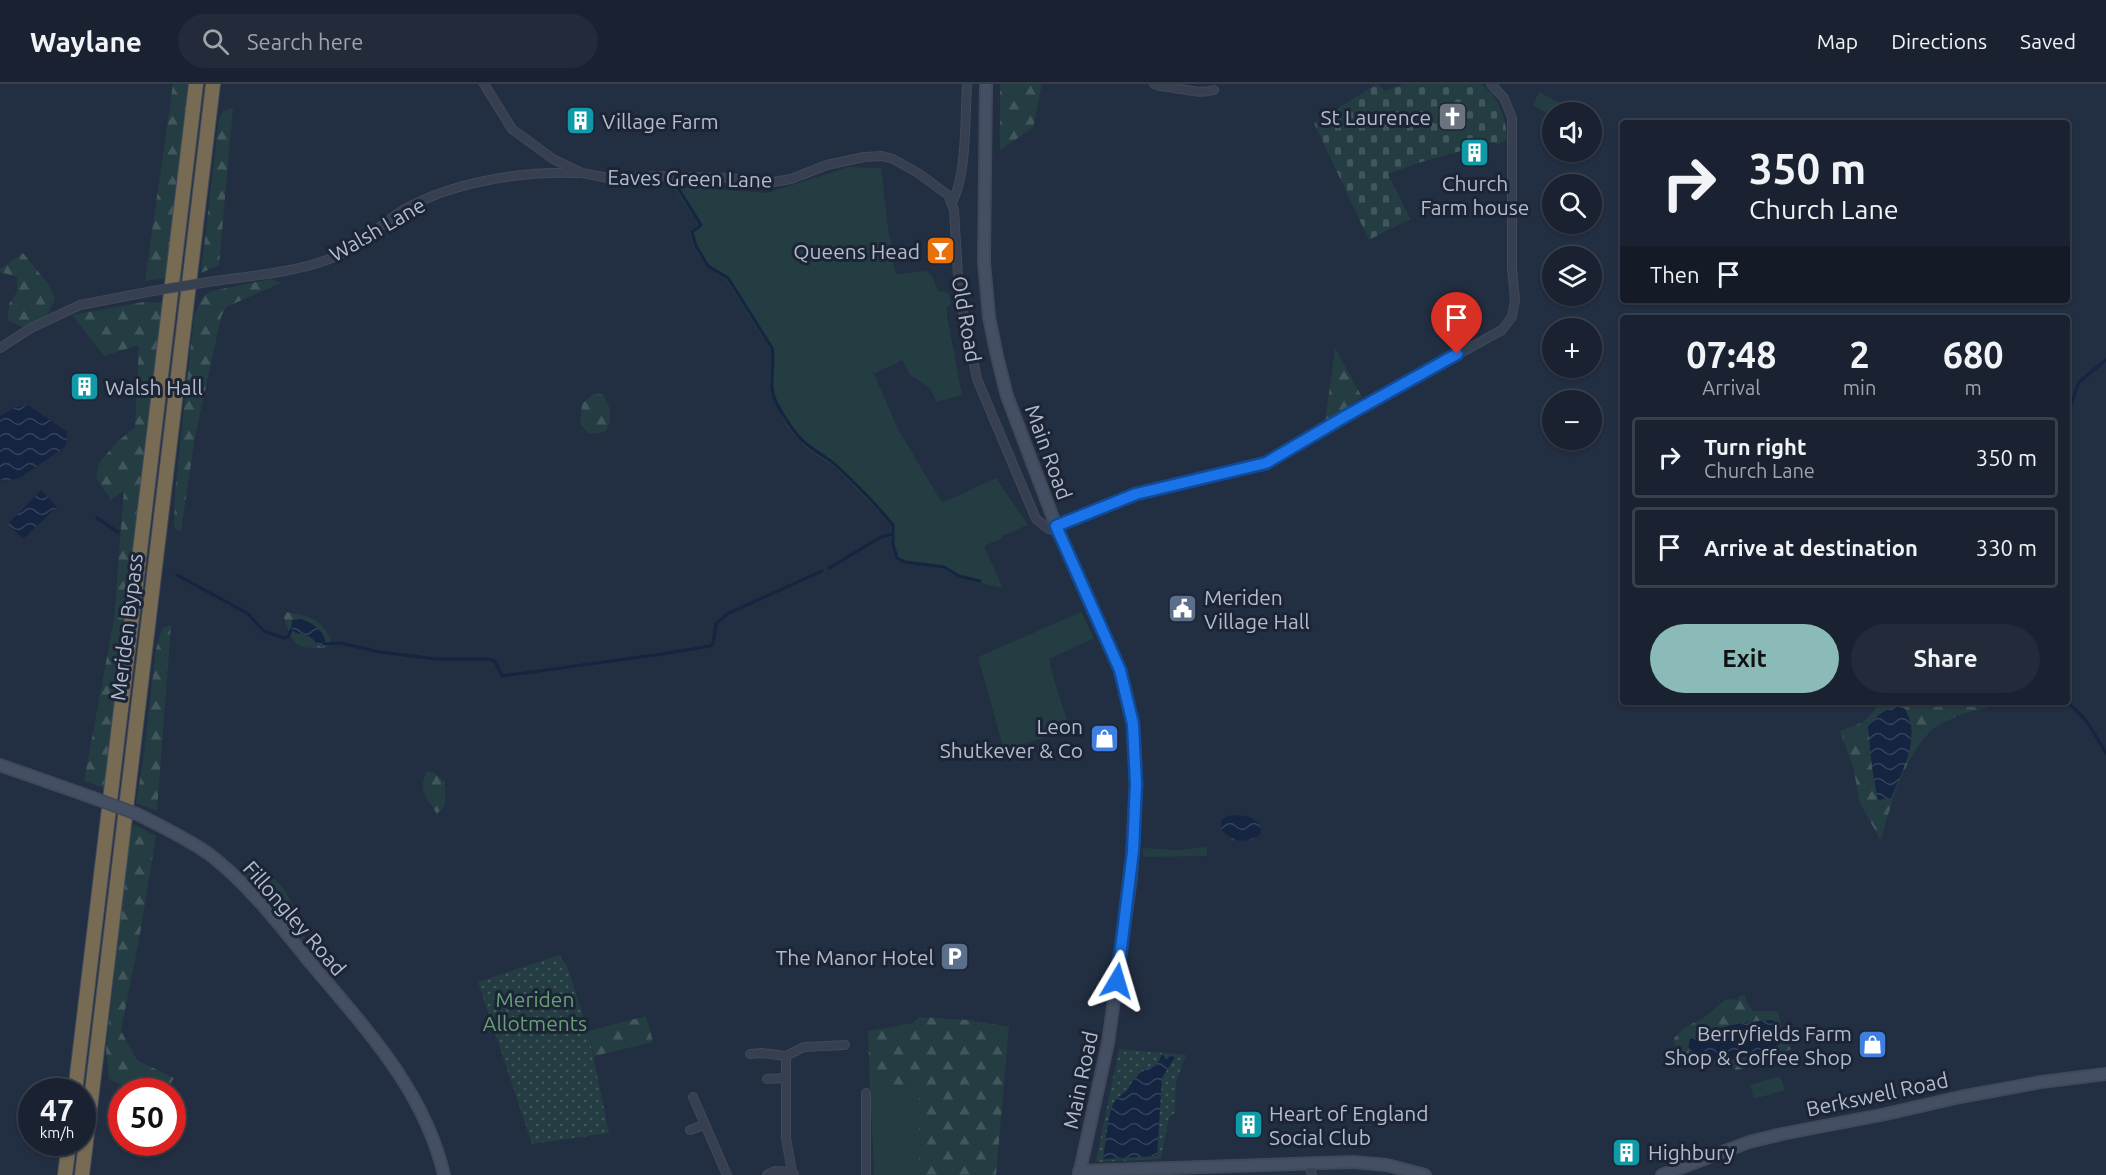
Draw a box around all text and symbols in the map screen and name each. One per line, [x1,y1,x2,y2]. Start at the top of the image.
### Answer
search box [178,14,598,68]
icon: search [199,25,232,58]
text: Waylane [30,26,142,57]
text: Search here [247,29,363,54]
text: Map [1817,29,1858,53]
text: Directions [1891,29,1987,53]
text: Saved [2020,29,2076,53]
church icon: St Laurence [1436,101,1468,133]
map controls [1542,102,1602,450]
button: sound [1542,102,1602,162]
building icon: Village Farm [565,105,597,137]
place label: St Laurence [1321,105,1431,129]
place label: Village Farm [602,109,719,133]
building icon: Church Farm house [1459,136,1491,168]
icon: right [1650,144,1728,222]
text: 350 m [1749,145,1866,192]
street label: Eaves Green Lane [607,165,773,191]
place label: Church Farm house [1421,171,1529,219]
button: search [1542,174,1602,234]
street label: Walsh Lane [325,192,429,266]
text: Church Lane [1749,194,1899,224]
bar icon: Queens Head [925,235,957,267]
place label: Queens Head [793,239,920,263]
button: layers [1542,246,1602,306]
icon: arrive [1712,258,1745,291]
text: Then [1650,262,1700,287]
street label: Old Road [948,274,986,364]
pin [1431,292,1482,354]
icon: arrive [1440,301,1473,334]
button: + [1542,318,1602,378]
text: 07:48 [1686,334,1776,375]
text: 2 [1849,334,1870,375]
text: 680 [1943,334,2004,375]
building icon: Walsh Hall [68,371,100,403]
place label: Walsh Hall [105,375,203,399]
text: Arrival [1702,376,1761,399]
text: min [1843,376,1876,399]
text: m [1965,376,1982,399]
button: − [1542,390,1602,450]
street label: Main Road [1021,401,1077,503]
text: Turn right [1704,434,1806,459]
icon: right [1653,441,1686,474]
text: 350 m [1976,445,2037,470]
text: Church Lane [1704,459,1815,482]
icon: arrive [1653,531,1686,564]
text: Arrive at destination [1704,535,1918,560]
text: 330 m [1976,535,2037,560]
street label: Meriden Bypass [105,552,147,702]
place label: Meriden Village Hall [1204,585,1310,633]
public building icon: Meriden Village Hall [1167,593,1199,625]
button: Exit [1650,624,1839,693]
button: Share [1851,624,2040,693]
place label: Leon Shutkever & Co [940,714,1083,762]
shop icon: Leon Shutkever & Co [1088,722,1120,754]
street label: Fillongley Road [239,856,351,980]
parking icon: The Manor Hotel [939,941,971,973]
place label: The Manor Hotel [776,945,934,969]
position arrow [1085,949,1149,1013]
park label: Meriden Allotments [483,987,587,1035]
place label: Berryfields Farm Shop & Coffee Shop [1664,1021,1852,1069]
street label: Main Road [1058,1029,1102,1131]
shop icon: Berryfields Farm Shop & Coffee Shop [1857,1029,1889,1061]
street label: Berkswell Road [1804,1067,1950,1121]
speed limit sign: 50 [108,1078,186,1156]
text: 47 [40,1093,74,1127]
place label: Heart of England Social Club [1269,1101,1429,1149]
building icon: Heart of England Social Club [1232,1109,1264,1141]
text: km/h [40,1124,74,1141]
building icon: Highbury [1611,1136,1643,1168]
place label: Highbury [1648,1140,1735,1164]

